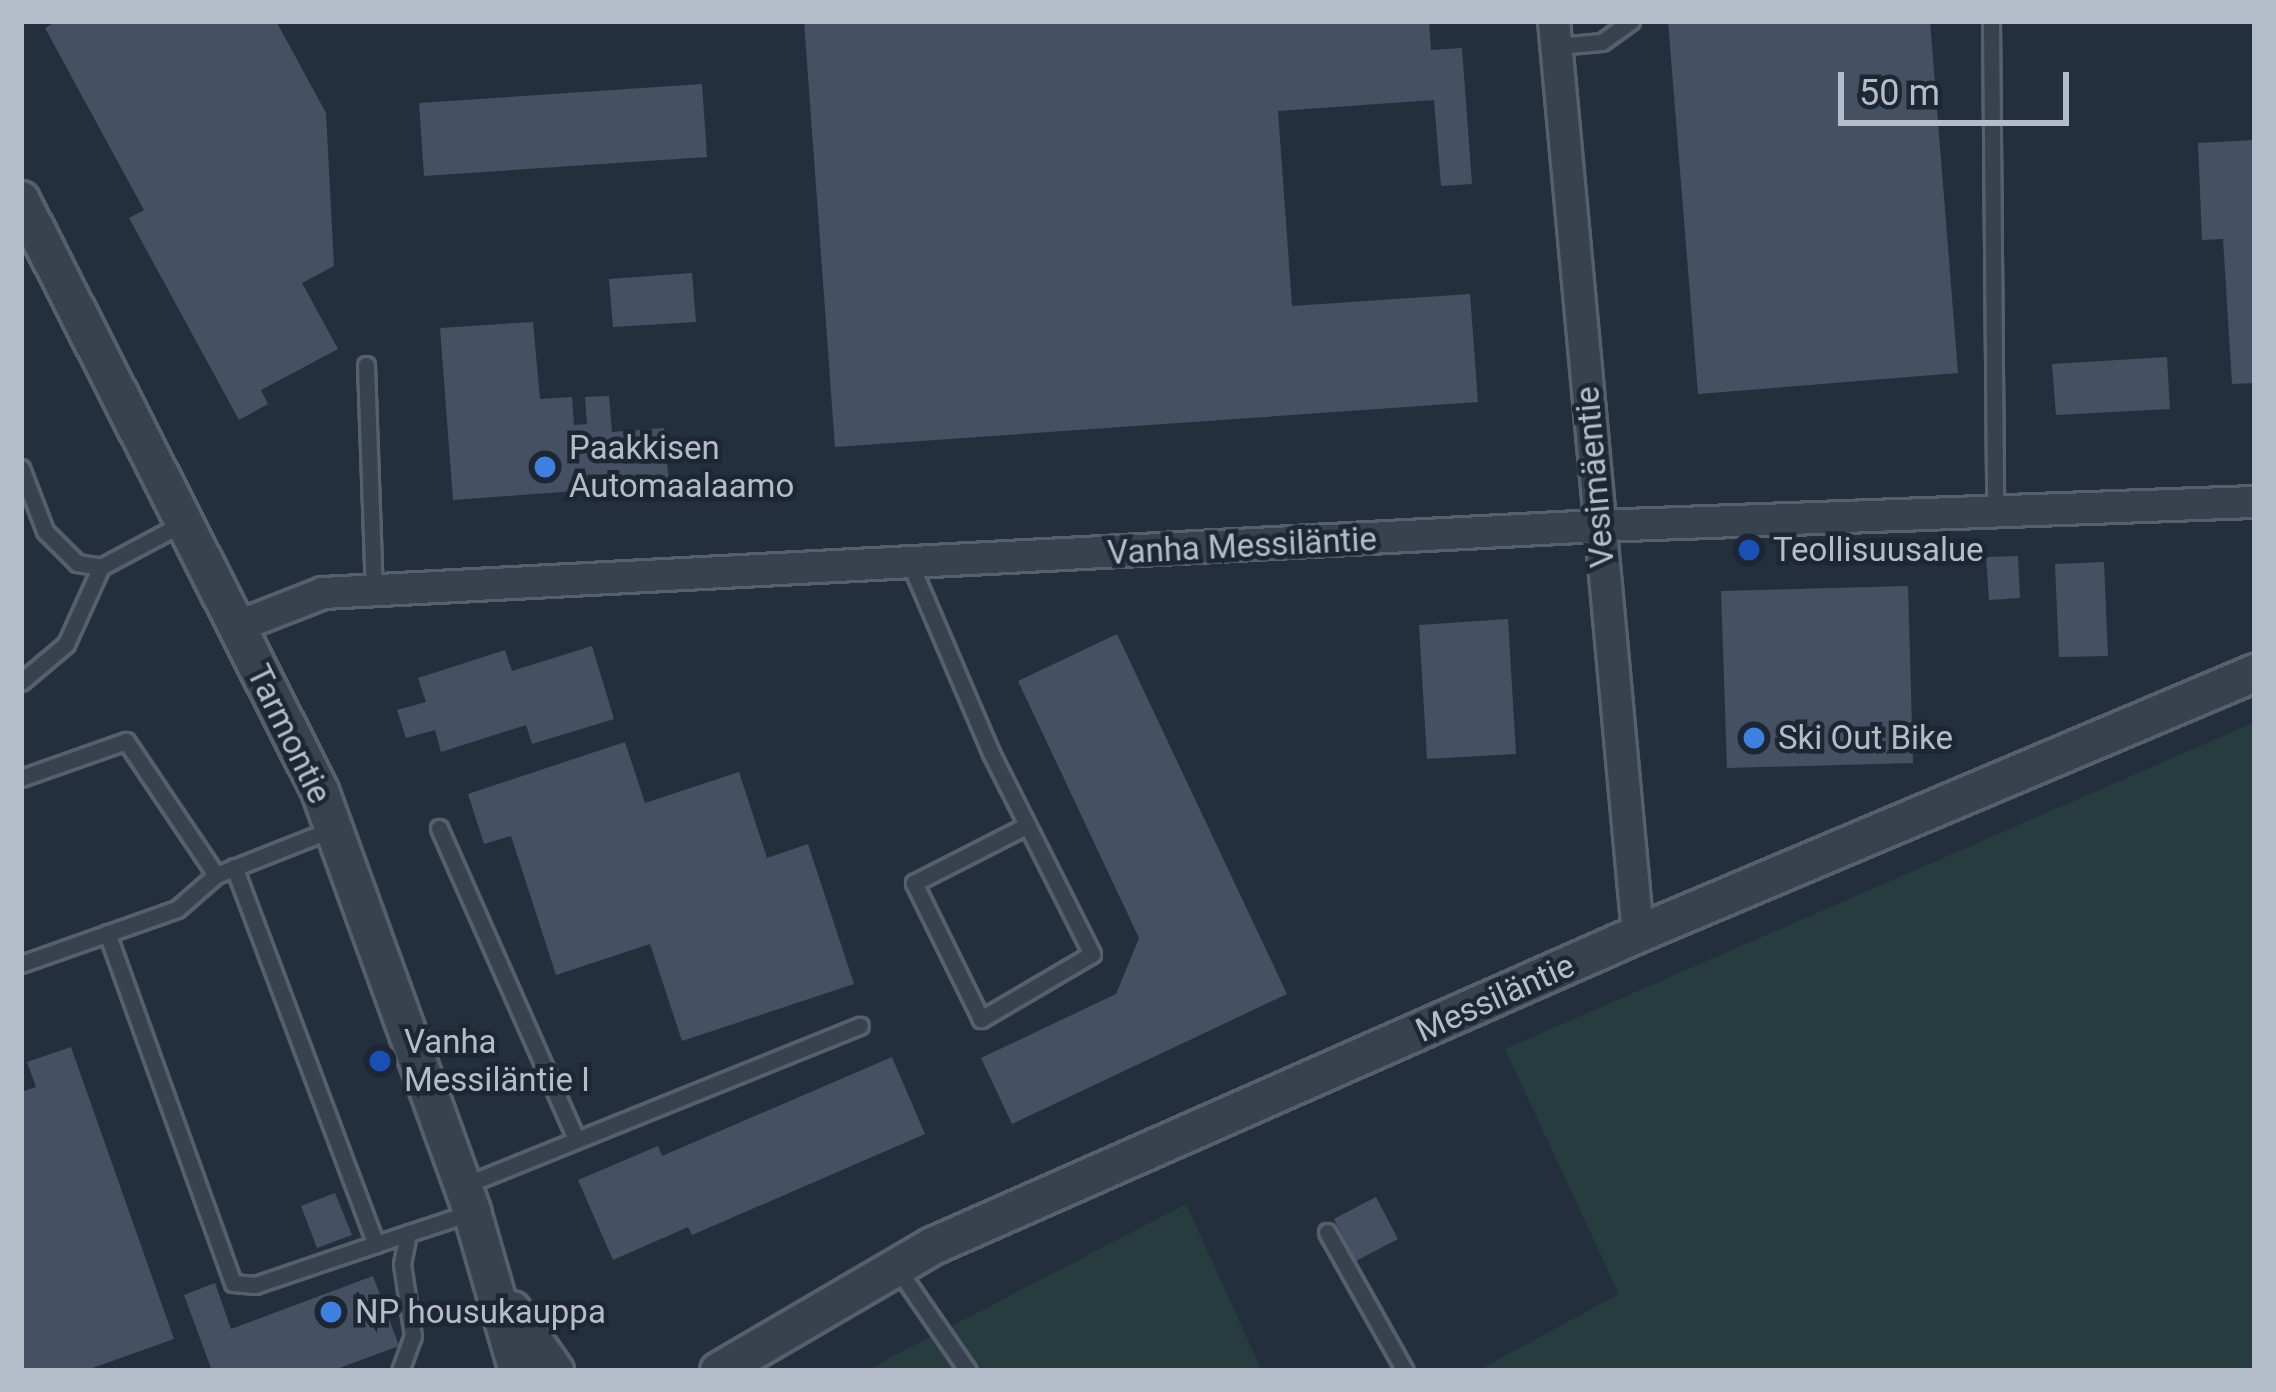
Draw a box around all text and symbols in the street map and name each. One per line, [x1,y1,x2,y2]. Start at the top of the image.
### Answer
scale bar [1844,48,2075,122]
text: 50 m [1859,72,1940,114]
street label: Vesimäentie [1567,385,1623,569]
place label: Paakkisen Automaalaamo [569,428,794,506]
marker: Paakkisen Automaalaamo [532,454,558,480]
street label: Vanha Messiläntie [1106,519,1378,573]
place label: Teollisuusalue [1773,530,1984,570]
marker: Teollisuusalue [1736,537,1762,563]
street label: Tarmontie [238,658,340,810]
place label: Ski Out Bike [1778,718,1953,758]
marker: Ski Out Bike [1741,725,1767,751]
street label: Messiläntie [1410,946,1580,1050]
place label: Vanha Messiläntie I [404,1022,590,1100]
marker: Vanha Messiläntie I [367,1048,393,1074]
place label: NP housukauppa [355,1292,606,1332]
marker: NP housukauppa [318,1299,344,1325]

